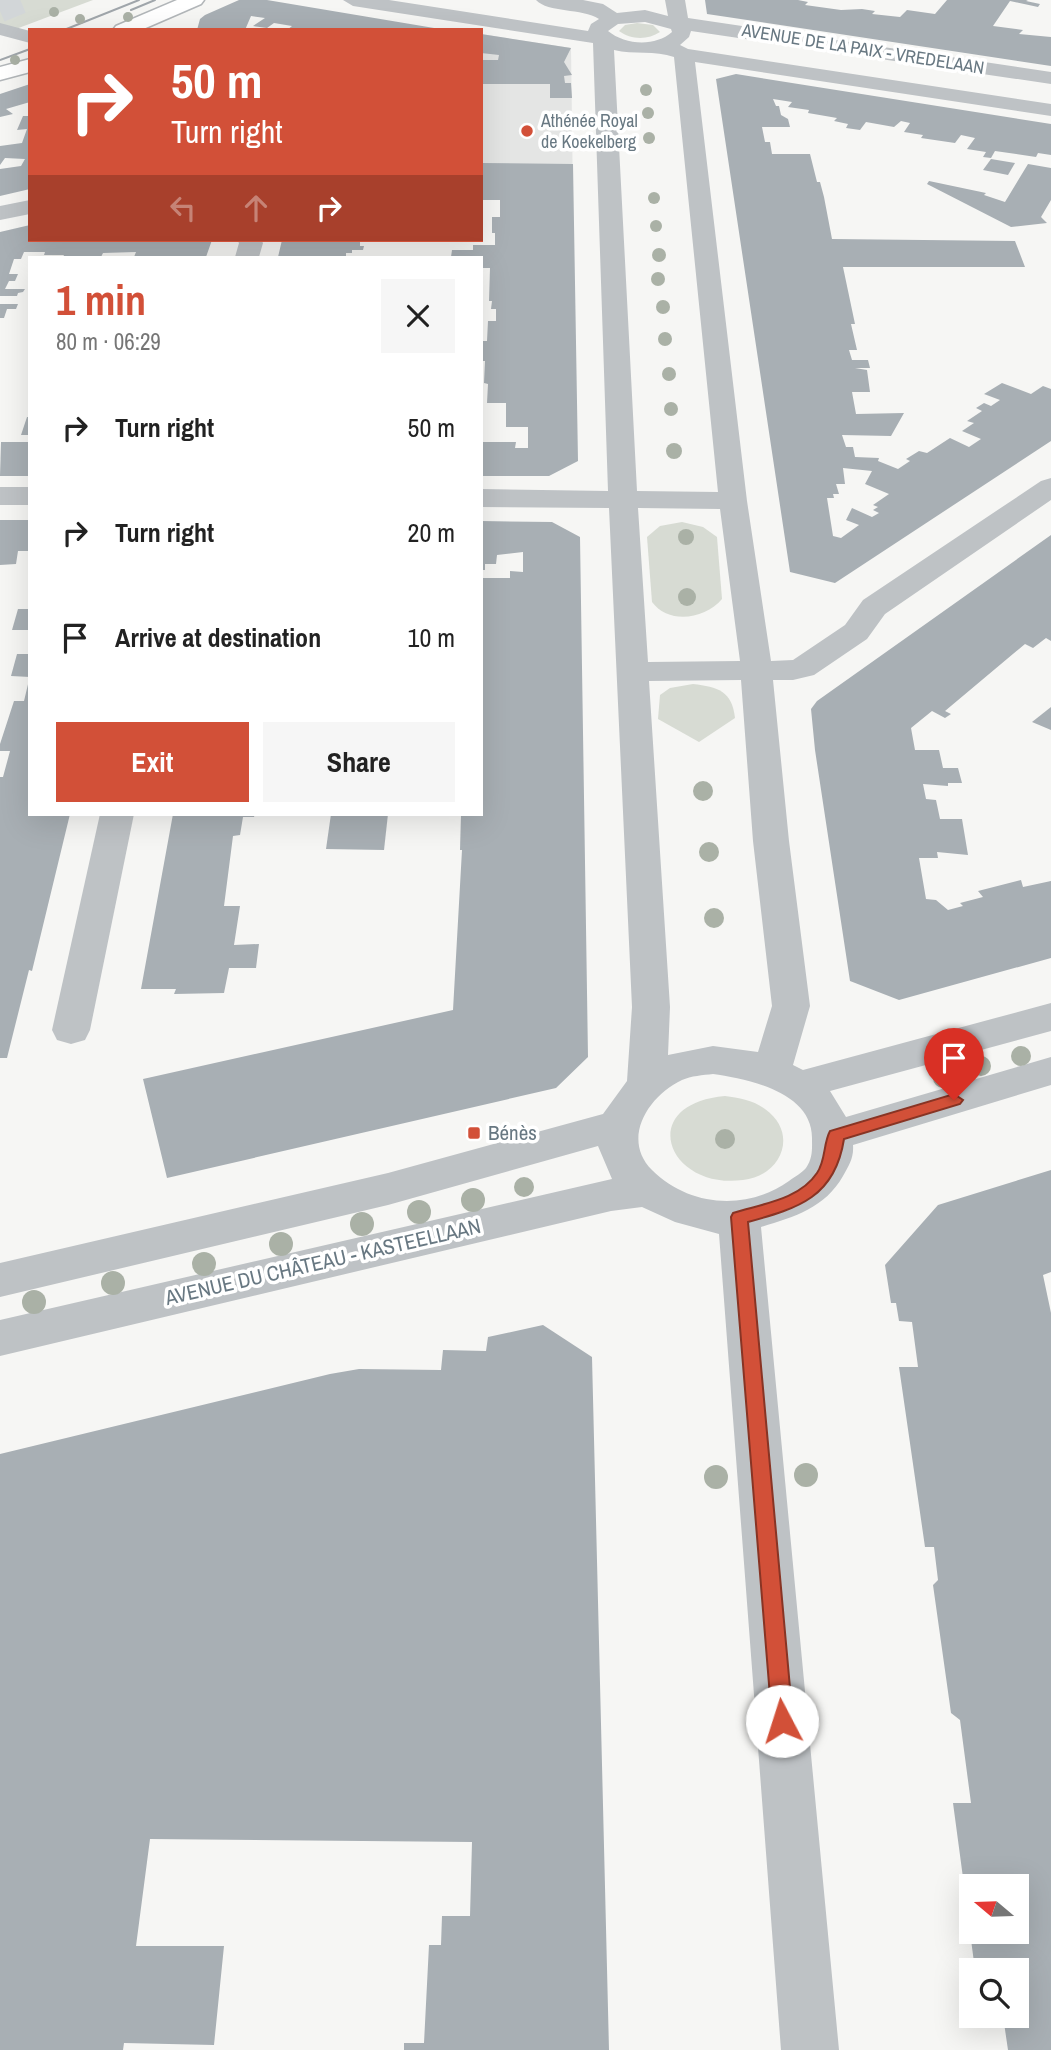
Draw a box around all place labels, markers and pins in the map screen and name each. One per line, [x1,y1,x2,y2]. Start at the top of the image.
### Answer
place label: Athénée Royal de Koekelberg [540,108,638,154]
marker: Athénée Royal de Koekelberg [519,123,535,139]
pin [924,1028,984,1100]
place label: Bénès [488,1118,537,1147]
marker: Bénès [466,1125,482,1141]

